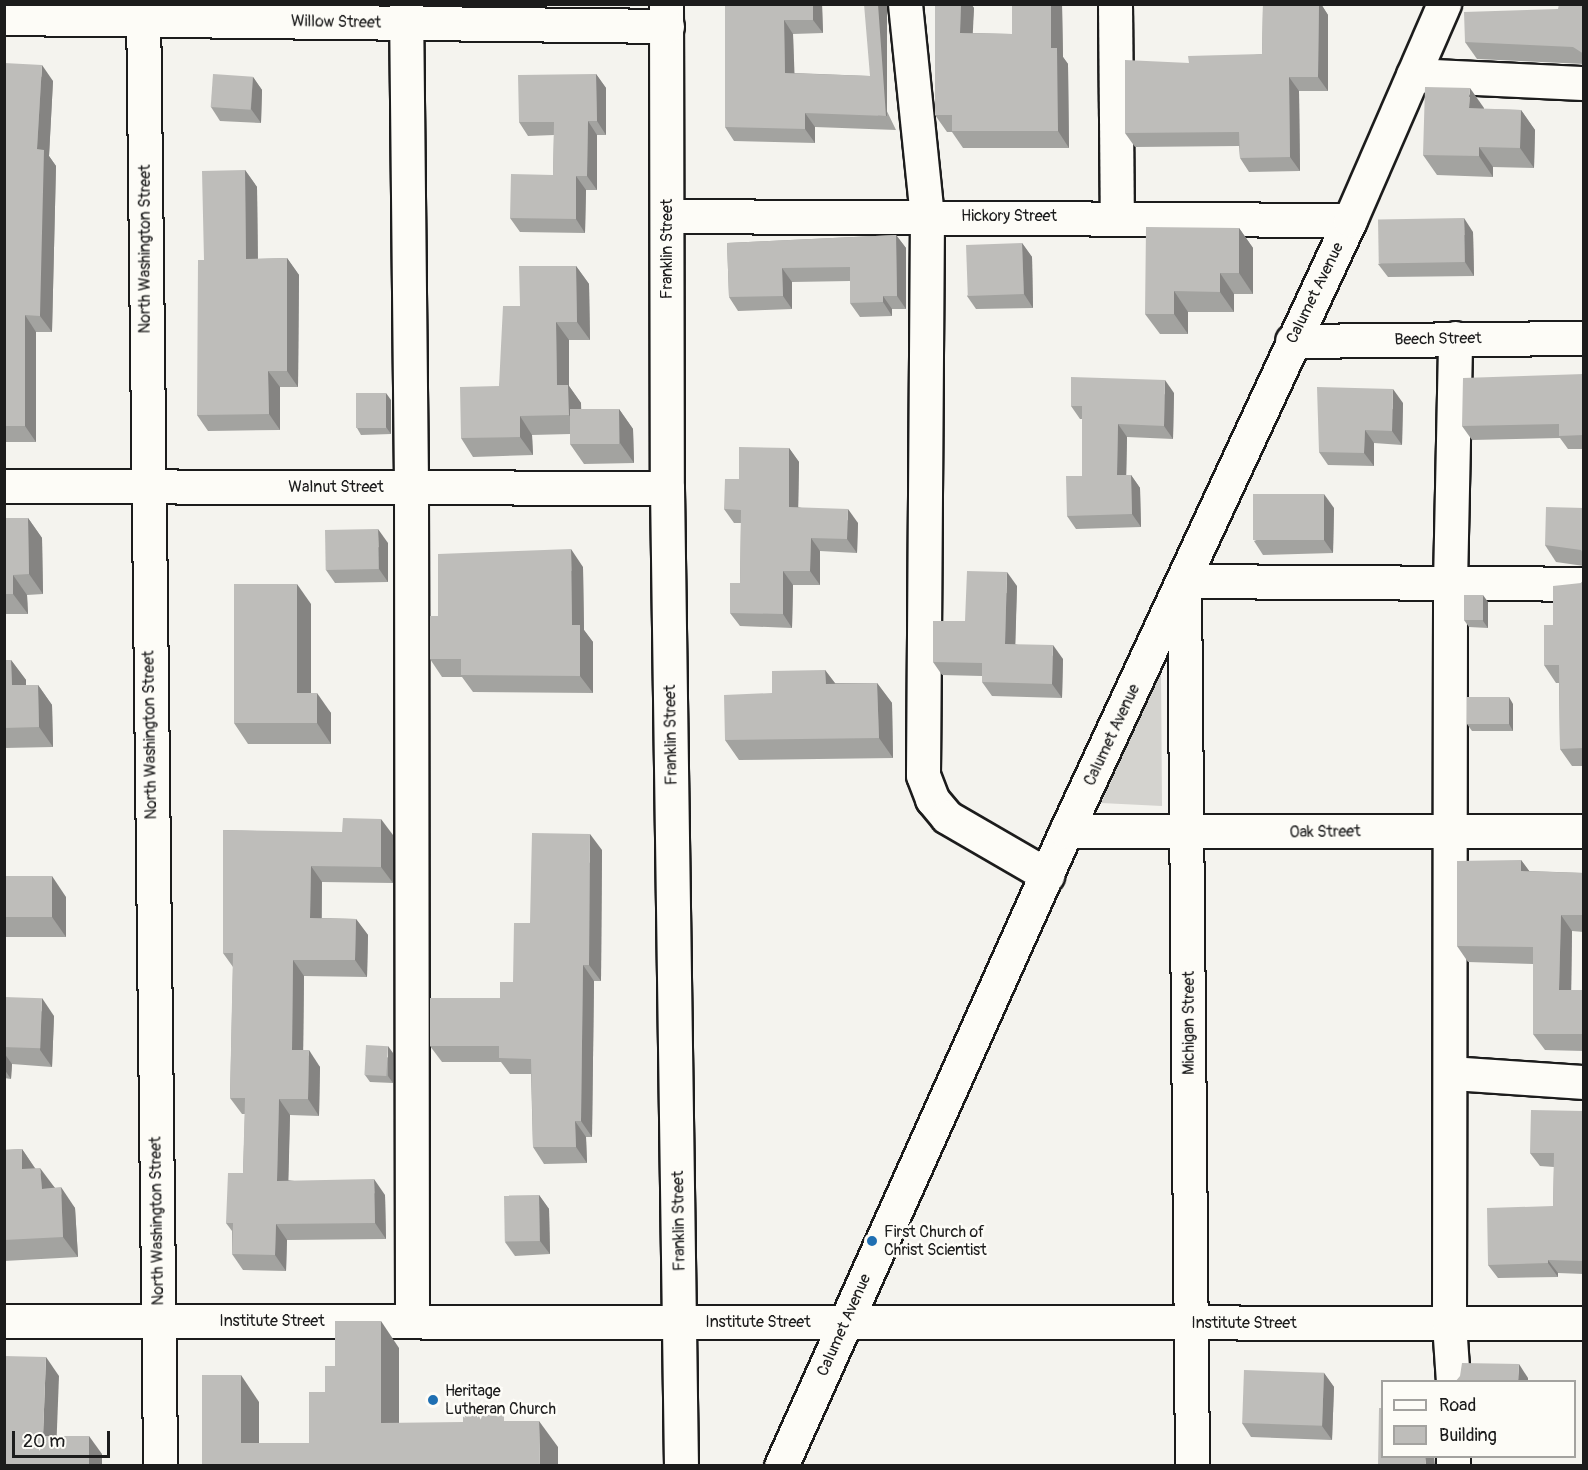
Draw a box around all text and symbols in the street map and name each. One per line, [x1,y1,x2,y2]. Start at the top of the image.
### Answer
street label: Willow Street [291,12,381,32]
street label: North Washington Street [135,164,155,334]
street label: Franklin Street [657,199,677,299]
street label: Hickory Street [961,206,1057,226]
street label: Calumet Avenue [1282,239,1348,347]
street label: Beech Street [1394,329,1482,349]
street label: Walnut Street [288,477,384,497]
street label: North Washington Street [139,650,161,820]
street label: Calumet Avenue [1080,681,1144,789]
street label: Franklin Street [661,685,681,785]
street label: Oak Street [1289,822,1361,842]
street label: Michigan Street [1179,971,1199,1075]
street label: North Washington Street [146,1136,168,1306]
street label: Franklin Street [669,1171,689,1271]
place label: First Church of Christ Scientist [884,1222,987,1260]
marker: First Church of Christ Scientist [865,1234,879,1248]
street label: Calumet Avenue [813,1271,875,1379]
street label: Institute Street [219,1311,325,1331]
street label: Institute Street [705,1312,811,1332]
street label: Institute Street [1191,1313,1297,1333]
legend [1381,1380,1576,1458]
place label: Heritage Lutheran Church [445,1381,556,1419]
marker: Heritage Lutheran Church [426,1393,440,1407]
text: Road [1439,1394,1476,1417]
scale bar [15,1419,112,1457]
text: Building [1439,1424,1497,1447]
text: 20 m [23,1430,65,1453]

